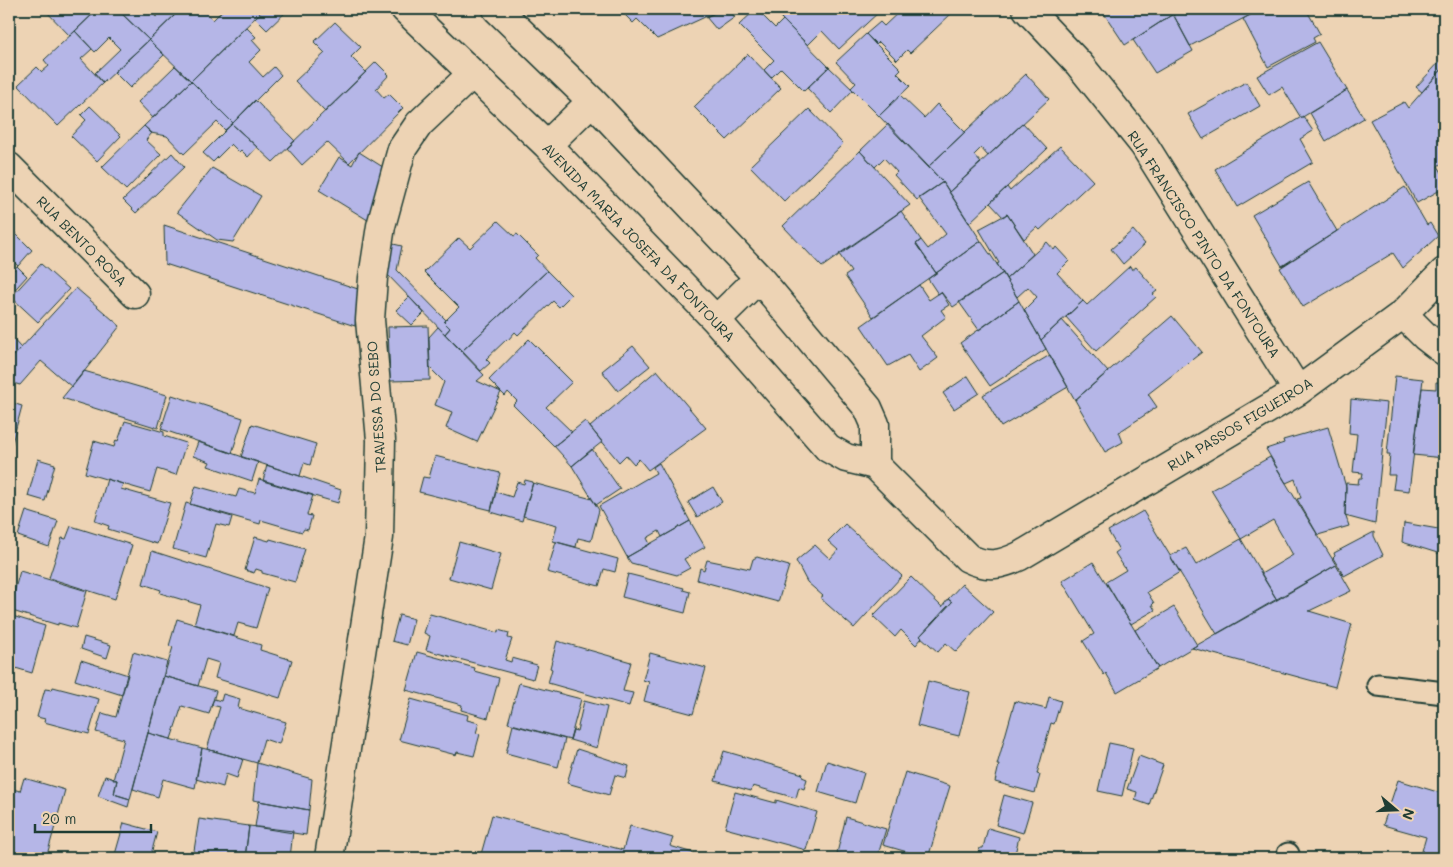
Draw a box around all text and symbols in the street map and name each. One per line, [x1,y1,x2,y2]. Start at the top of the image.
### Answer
street label: RUA FRANCISCO PINTO DA FONTOURA [1123,127,1285,361]
street label: AVENIDA MARIA JOSEFA DA FONTOURA [538,138,740,346]
street label: RUA BENTO ROSA [33,192,131,290]
street label: TRAVESSA DO SEBO [362,340,390,474]
street label: RUA PASSOS FIGUEIROA [1164,373,1316,475]
north arrow [1370,784,1420,834]
scale bar [35,802,151,834]
text: N [1398,806,1419,823]
text: 20 m [42,808,76,828]

